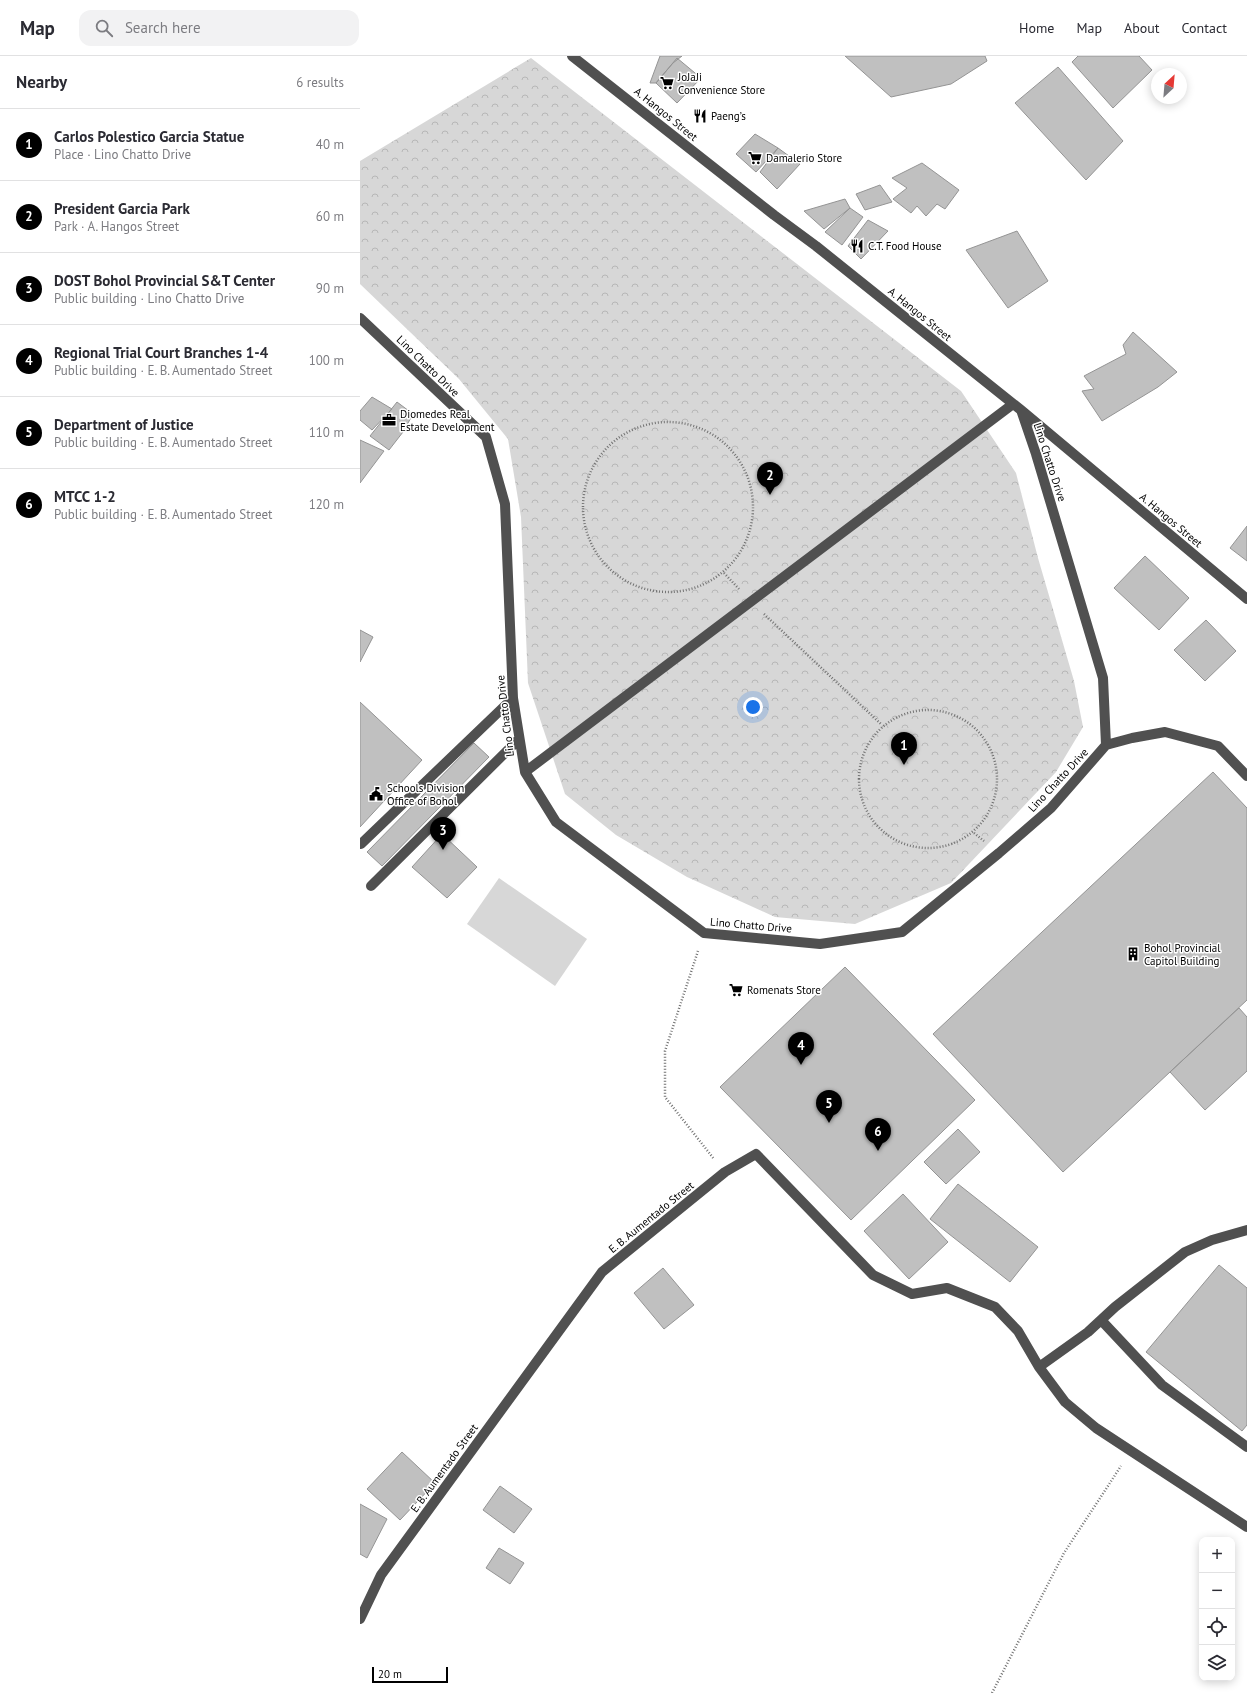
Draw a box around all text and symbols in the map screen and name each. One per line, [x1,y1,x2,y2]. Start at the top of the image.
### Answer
search box [79,10,359,46]
text: Map [20,16,55,40]
icon: search [93,17,115,39]
text: Search here [125,18,201,37]
text: Home [1019,19,1054,37]
text: Map [1076,19,1102,37]
text: About [1124,19,1160,37]
text: Contact [1182,19,1227,37]
north arrow [1151,68,1187,104]
place label: JoJaJi Convenience Store [677,70,765,97]
text: Nearby [16,71,67,93]
text: 6 results [296,74,344,91]
supermarket icon: JoJaJi Convenience Store [659,75,675,91]
street label: A. Hangos Street [631,84,701,144]
restaurant icon: Paeng’s [692,108,708,124]
place label: Paeng’s [711,109,746,123]
text: Carlos Polestico Garcia Statue [54,127,244,146]
text: 1 [25,136,33,153]
text: 40 m [316,136,344,153]
text: Place · Lino Chatto Drive [54,146,191,163]
supermarket icon: Damalerio Store [747,150,763,166]
place label: Damalerio Store [766,151,842,165]
text: President Garcia Park [54,199,190,218]
text: 2 [25,208,33,225]
text: 60 m [316,208,344,225]
text: Park · A. Hangos Street [54,218,179,235]
restaurant icon: C.T. Food House [849,238,865,254]
place label: C.T. Food House [868,239,942,253]
text: DOST Bohol Provincial S&T Center [54,271,275,290]
text: 3 [25,280,33,297]
text: 90 m [316,280,344,297]
street label: A. Hangos Street [885,284,955,344]
text: Public building · Lino Chatto Drive [54,290,244,307]
street label: Lino Chatto Drive [394,332,463,400]
text: Regional Trial Court Branches 1-4 [54,343,268,362]
text: 4 [25,352,33,369]
text: 100 m [309,352,344,369]
text: Public building · E. B. Aumentado Street [54,362,272,379]
place label: Diomedes Real Estate Development [400,407,495,434]
office icon: Diomedes Real Estate Development [381,412,397,428]
text: Department of Justice [54,415,194,434]
street label: Lino Chatto Drive [1031,421,1069,504]
text: 5 [25,424,33,441]
text: 110 m [309,424,344,441]
text: Public building · E. B. Aumentado Street [54,434,272,451]
pin: 2 [757,462,783,495]
text: MTCC 1-2 [54,487,116,506]
street label: A. Hangos Street [1137,490,1205,550]
text: 6 [25,496,33,513]
text: 120 m [309,496,344,513]
text: Public building · E. B. Aumentado Street [54,506,272,523]
street label: Lino Chatto Drive [493,674,517,758]
your location [743,697,763,717]
pin: 1 [891,732,917,765]
street label: Lino Chatto Drive [1025,745,1091,815]
place label: Schools Division Office of Bohol [387,781,464,808]
public building icon: Schools Division Office of Bohol [368,786,384,802]
pin: 3 [430,817,456,850]
street label: Lino Chatto Drive [710,914,793,936]
place label: Bohol Provincial Capitol Building [1144,941,1221,968]
building icon: Bohol Provincial Capitol Building [1125,946,1141,962]
supermarket icon: Romenats Store [728,982,744,998]
place label: Romenats Store [747,983,821,997]
pin: 4 [788,1032,814,1065]
pin: 5 [816,1090,842,1123]
pin: 6 [865,1118,891,1151]
street label: E. B. Aumentado Street [605,1178,697,1256]
street label: E. B. Aumentado Street [407,1421,481,1515]
map controls [1199,1537,1235,1681]
button: + [1199,1537,1235,1573]
button: − [1199,1573,1235,1609]
button: locate [1199,1609,1235,1645]
button: layers [1199,1645,1235,1681]
scale bar [372,1665,448,1684]
text: 20 m [378,1667,402,1681]

